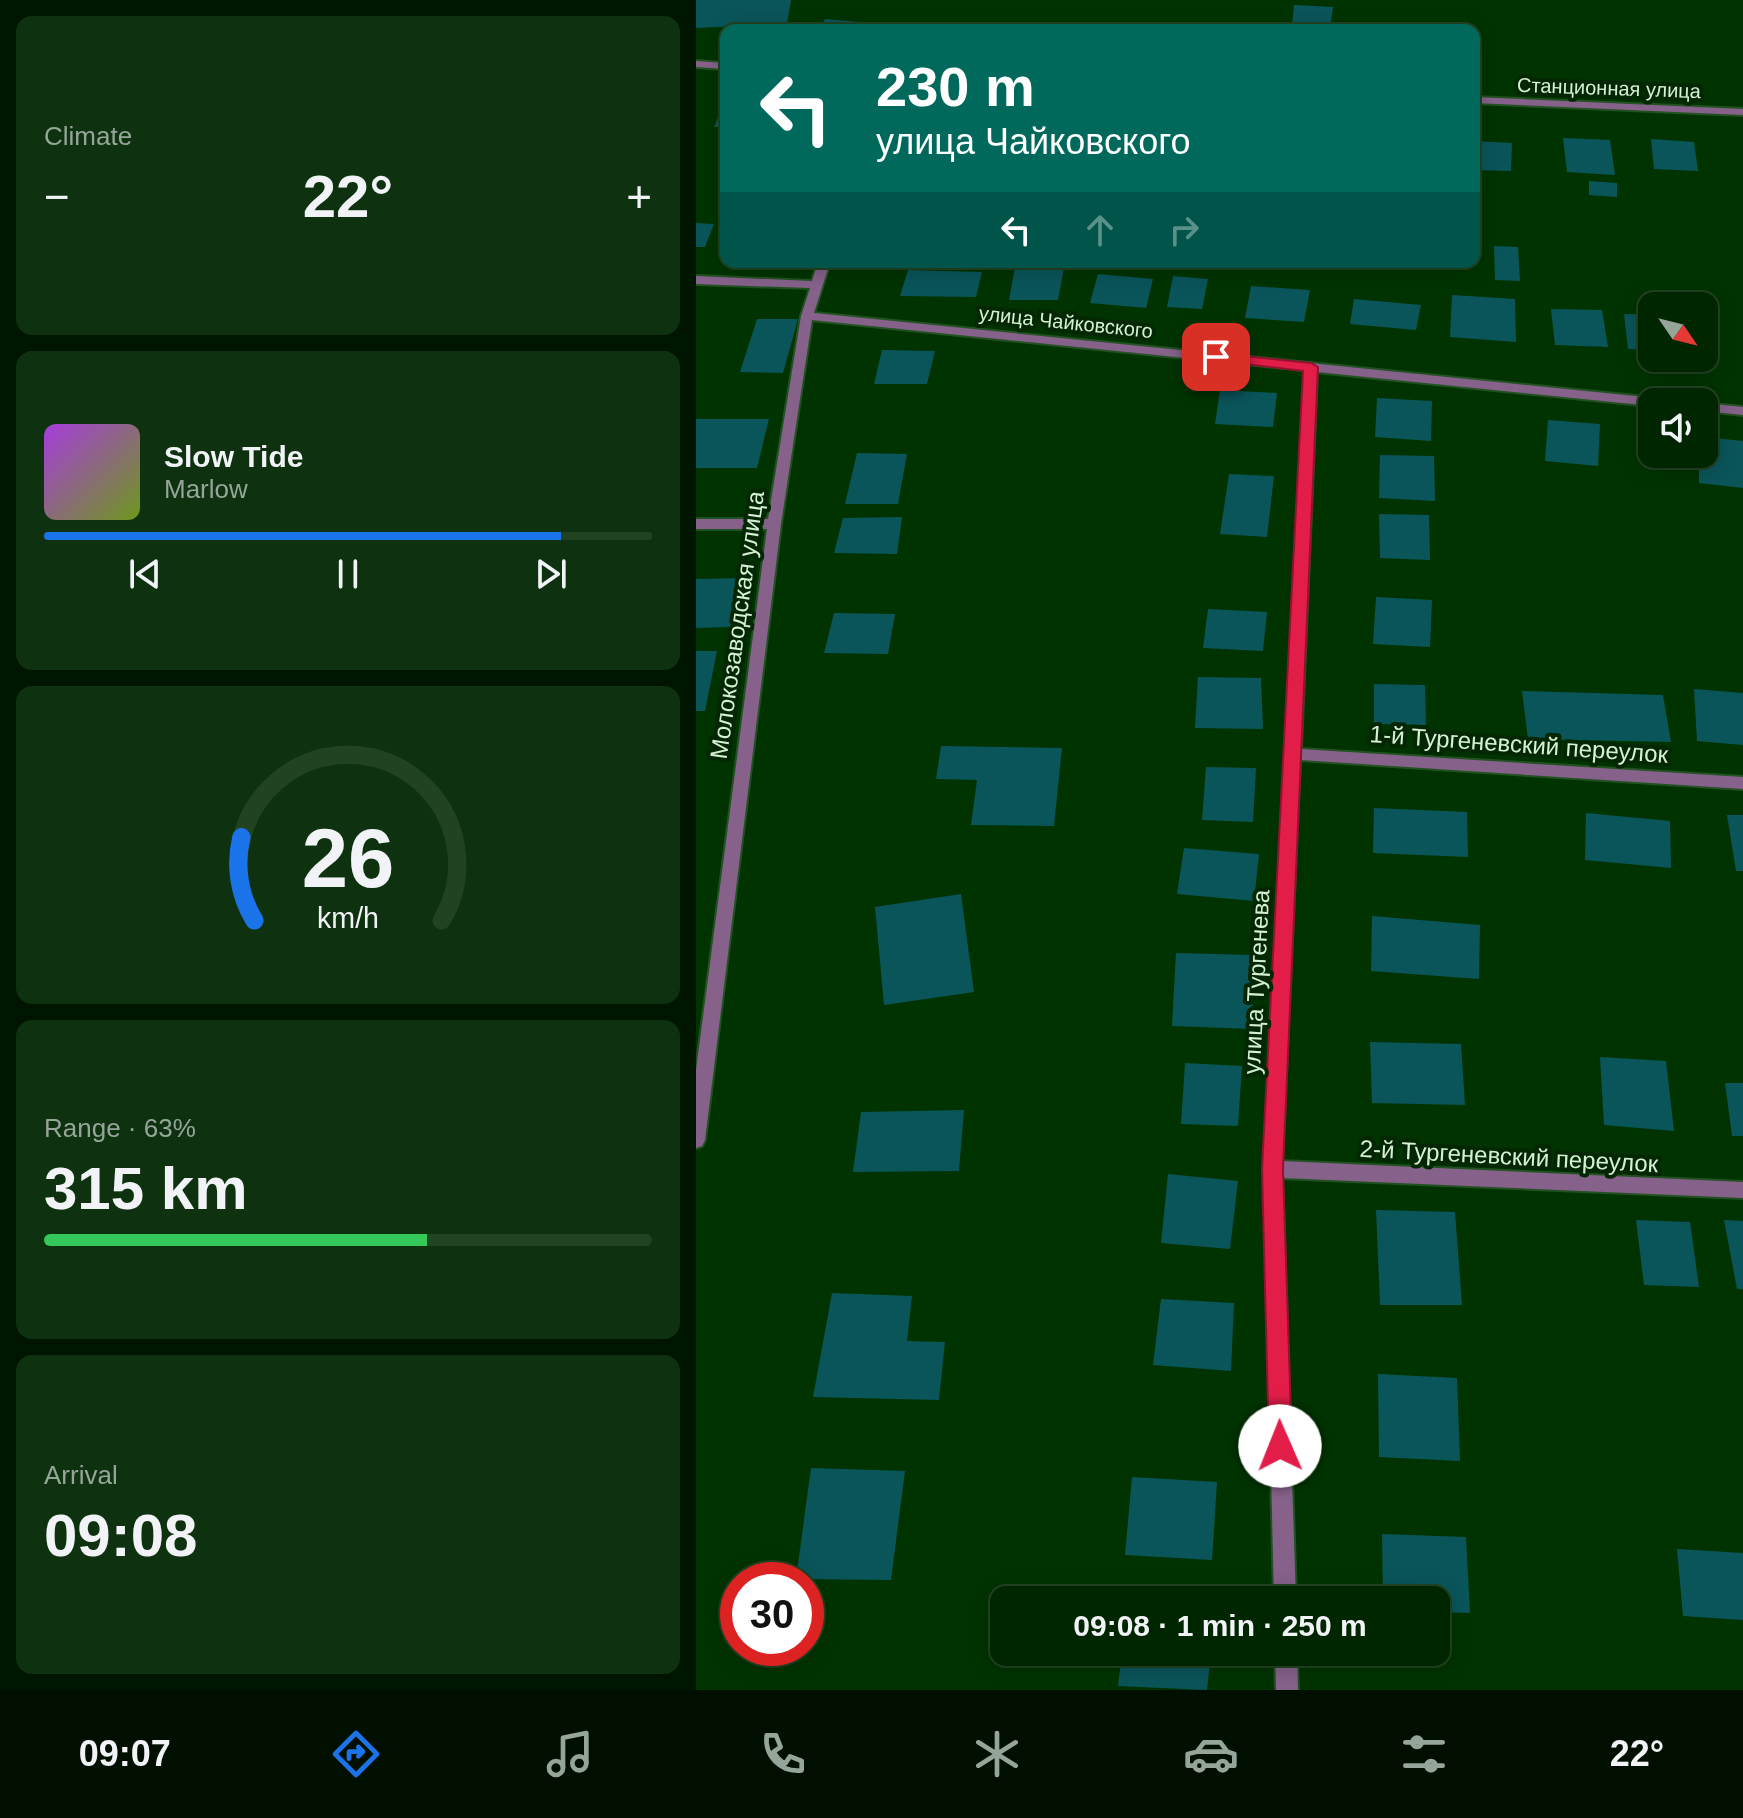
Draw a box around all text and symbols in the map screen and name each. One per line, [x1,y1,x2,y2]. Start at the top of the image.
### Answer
text: 230 m [876,55,1035,118]
icon: left [744,56,848,160]
street label: Станционная улица [1517,74,1702,102]
text: Climate [44,121,132,151]
text: улица Чайковского [876,121,1191,162]
text: 22° [303,163,393,230]
text: − [44,172,70,221]
text: + [626,172,652,221]
icon: left [994,208,1038,252]
icon: ahead [1078,208,1122,252]
icon: right [1162,208,1206,252]
north arrow [1638,292,1718,372]
map controls [1638,292,1718,468]
street label: улица Чайковского [978,302,1154,342]
pin [1182,323,1250,391]
icon: arrive [1194,335,1238,379]
button: sound [1638,388,1718,468]
text: Slow Tide [164,440,303,473]
text: Marlow [164,474,248,504]
street label: Молокозаводская улица [705,489,769,761]
icon: previous [123,552,167,596]
icon: pause [326,552,370,596]
icon: next [529,552,573,596]
street label: 1-й Тургеневский переулок [1369,720,1669,768]
text: 26 [302,812,394,905]
street label: улица Тургенева [1238,888,1274,1075]
text: km/h [317,902,379,934]
text: Range · 63% [44,1113,196,1143]
street label: 2-й Тургеневский переулок [1359,1135,1659,1177]
text: 315 km [44,1155,248,1222]
position arrow [1238,1404,1322,1488]
text: Arrival [44,1460,118,1490]
text: 09:08 [44,1502,197,1569]
speed limit sign: 30 [720,1562,824,1666]
text: 09:08 · 1 min · 250 m [1073,1609,1367,1642]
icon: directions [328,1726,384,1782]
icon: music [542,1726,598,1782]
icon: phone [755,1726,811,1782]
icon: climate [969,1726,1025,1782]
icon: car [1183,1726,1239,1782]
icon: filters [1396,1726,1452,1782]
text: 09:07 [79,1733,171,1774]
text: 22° [1610,1733,1664,1774]

